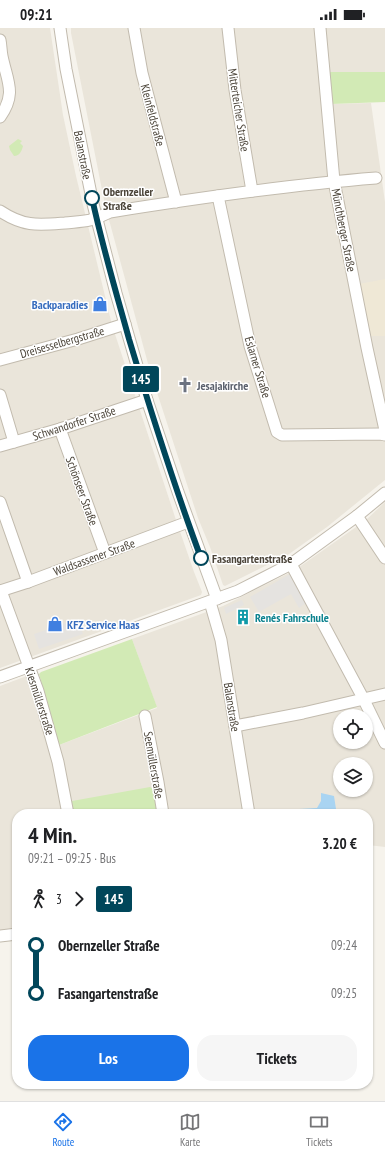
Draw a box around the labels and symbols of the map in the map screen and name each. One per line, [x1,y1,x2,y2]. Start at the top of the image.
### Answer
street label: Mitterteicher Straße [225,67,253,153]
street label: Kleinfeldstraße [138,82,169,148]
street label: Balanstraße [71,129,95,181]
place label: Obernzeller Straße [103,184,154,213]
street label: Münchberger Straße [329,187,359,273]
marker: Obernzeller Straße [84,190,100,206]
shop icon: Backparadies [91,295,109,313]
place label: Backparadies [32,297,88,312]
street label: Dreisesselbergstraße [18,323,106,361]
street label: Eslarner Straße [242,334,274,400]
line badge: 145 [118,366,164,392]
church icon: Jesajakirche [176,376,194,394]
place label: Jesajakirche [196,378,248,393]
street label: Schwandorfer Straße [30,402,118,444]
street label: Schönseer Straße [63,455,101,528]
street label: Waldsassener Straße [51,535,137,579]
marker: Fasangartenstraße [193,550,209,566]
place label: Fasangartenstraße [212,551,292,566]
building icon: Renés Fahrschule [234,608,252,626]
place label: Renés Fahrschule [255,610,329,625]
shop icon: KFZ Service Haas [46,615,64,633]
place label: KFZ Service Haas [67,617,139,632]
street label: Kiesmüllerstraße [22,665,58,737]
street label: Balanstraße [221,681,243,733]
street label: Seemüllerstraße [141,730,167,800]

